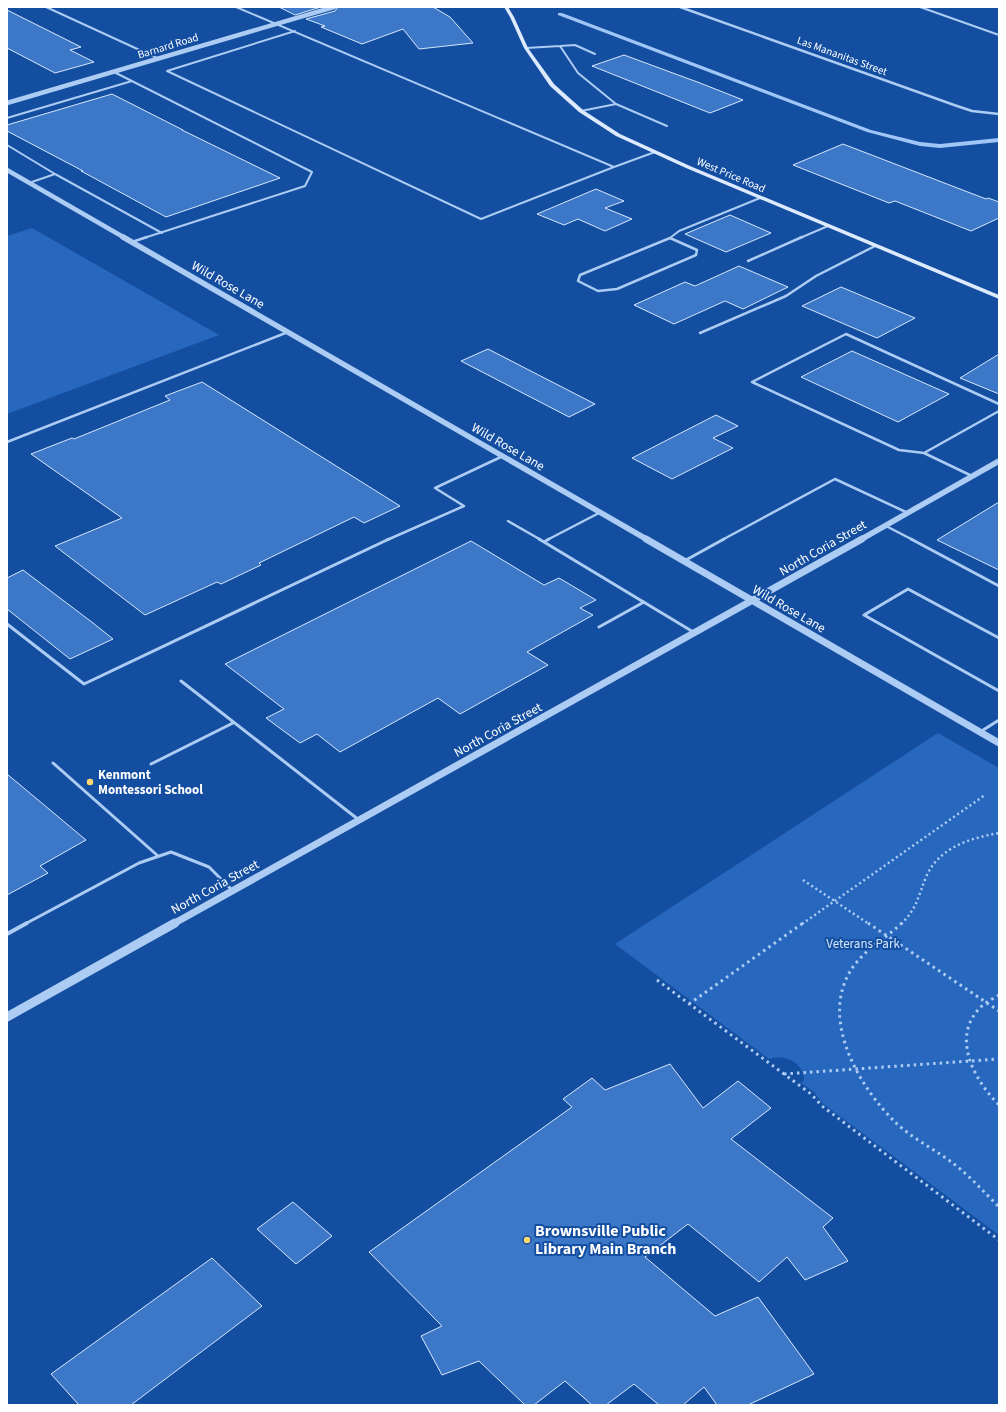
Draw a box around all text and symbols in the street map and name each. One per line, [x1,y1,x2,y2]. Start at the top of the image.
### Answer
street label: Barnard Road [136,30,200,62]
street label: Las Mananitas Street [795,33,889,79]
street label: West Price Road [694,154,768,196]
street label: Wild Rose Lane [188,257,268,313]
street label: Wild Rose Lane [468,419,548,475]
street label: North Coria Street [776,515,870,580]
street label: Wild Rose Lane [749,581,829,637]
street label: North Coria Street [451,698,546,762]
place label: Kenmont Montessori School [98,766,203,799]
marker: Kenmont Montessori School [85,777,95,787]
street label: North Coria Street [168,855,263,919]
park label: Veterans Park [826,935,900,953]
place label: Brownsville Public Library Main Branch [535,1220,676,1260]
marker: Brownsville Public Library Main Branch [522,1235,532,1245]

